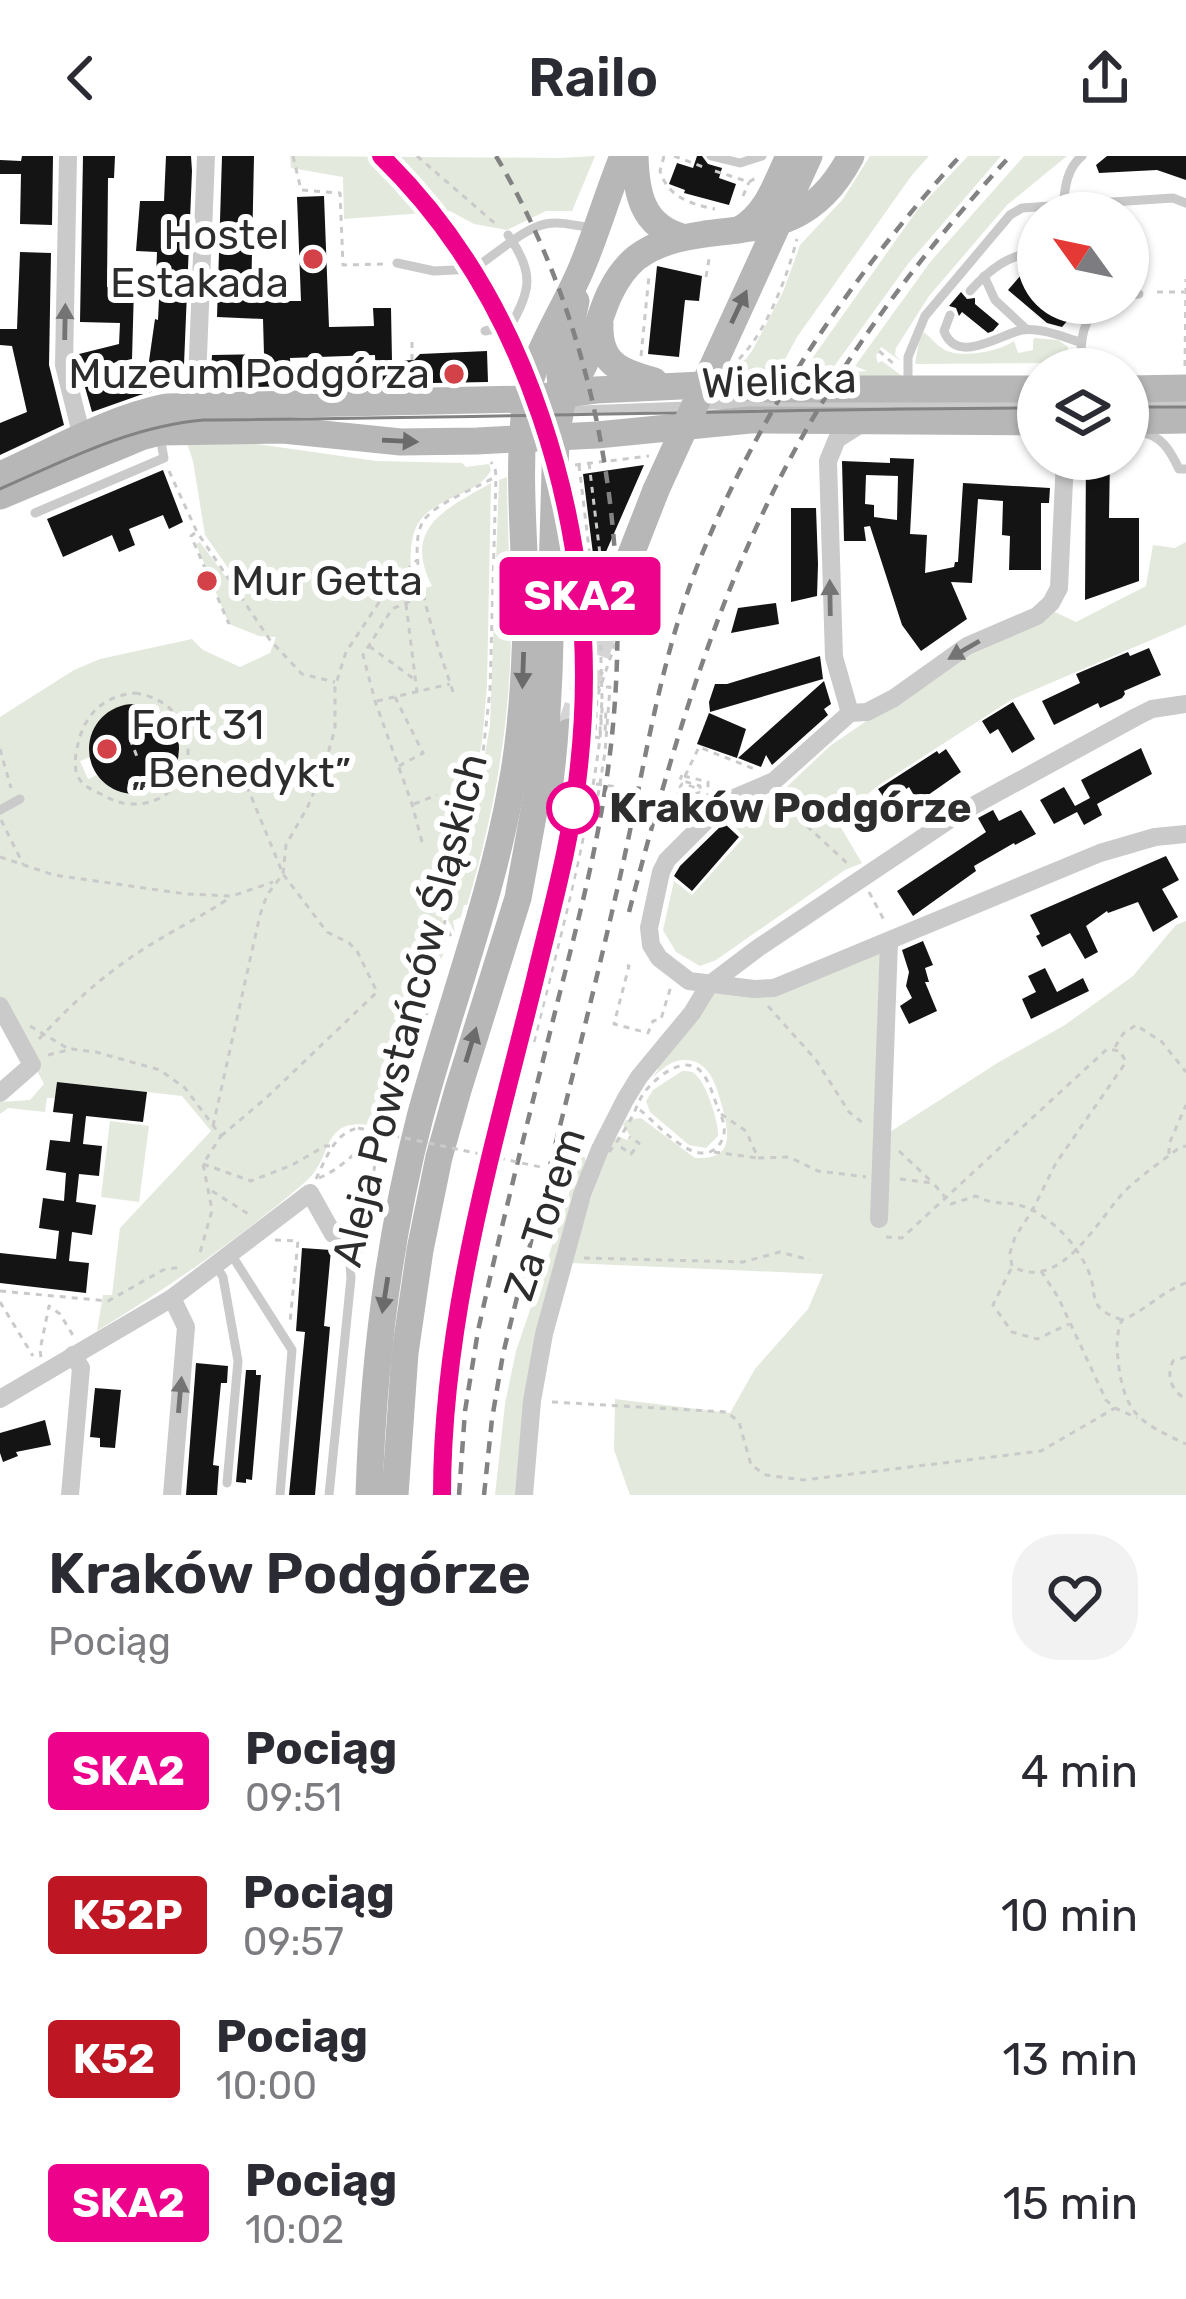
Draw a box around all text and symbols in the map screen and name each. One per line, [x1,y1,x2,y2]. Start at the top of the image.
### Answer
icon: back [48,45,114,111]
icon: share [1072,45,1138,111]
text: Railo [528,46,658,110]
north arrow [1017,192,1149,324]
map controls [1017,192,1149,480]
place label: Hostel Estakada [110,210,289,308]
marker: Hostel Estakada [300,246,326,272]
one-way arrow [729,289,749,324]
one-way arrow [55,302,75,340]
button: layers [1017,348,1149,480]
place label: Muzeum Podgórza [68,349,430,399]
street label: Wielicka [701,353,857,409]
marker: Muzeum Podgórza [441,361,467,387]
one-way arrow [382,432,420,451]
place label: Mur Getta [231,556,423,606]
line badge: SKA2 [496,557,664,635]
marker: Mur Getta [194,568,220,594]
text: SKA2 [523,571,637,621]
one-way arrow [821,578,840,616]
one-way arrow [947,638,981,659]
one-way arrow [514,652,533,690]
place label: Fort 31 „Benedykt” [131,700,351,798]
marker: Fort 31 „Benedykt” [94,736,120,762]
street label: Aleja Powstańców Śląskich [322,748,498,1272]
marker: Kraków Podgórze [548,783,598,833]
place label: Kraków Podgórze [609,783,972,833]
one-way arrow [463,1026,481,1063]
street label: Za Torem [494,1121,596,1307]
one-way arrow [375,1277,394,1314]
one-way arrow [171,1376,190,1413]
button: heart [1012,1534,1138,1660]
text: Kraków Podgórze [48,1540,531,1607]
text: Pociąg [48,1619,171,1665]
text: Pociąg [245,1722,397,1775]
text: 4 min [1021,1745,1138,1798]
text: SKA2 [72,1746,185,1796]
text: 09:51 [245,1775,342,1821]
text: Pociąg [243,1866,395,1919]
text: 10 min [1001,1889,1138,1942]
text: K52P [72,1890,183,1940]
text: 09:57 [243,1919,344,1965]
text: Pociąg [216,2010,368,2063]
text: 13 min [1003,2033,1138,2086]
text: K52 [73,2034,155,2084]
text: 10:00 [216,2063,317,2109]
text: Pociąg [245,2154,397,2207]
text: 15 min [1003,2177,1138,2230]
text: SKA2 [72,2178,185,2228]
text: 10:02 [245,2207,344,2253]

